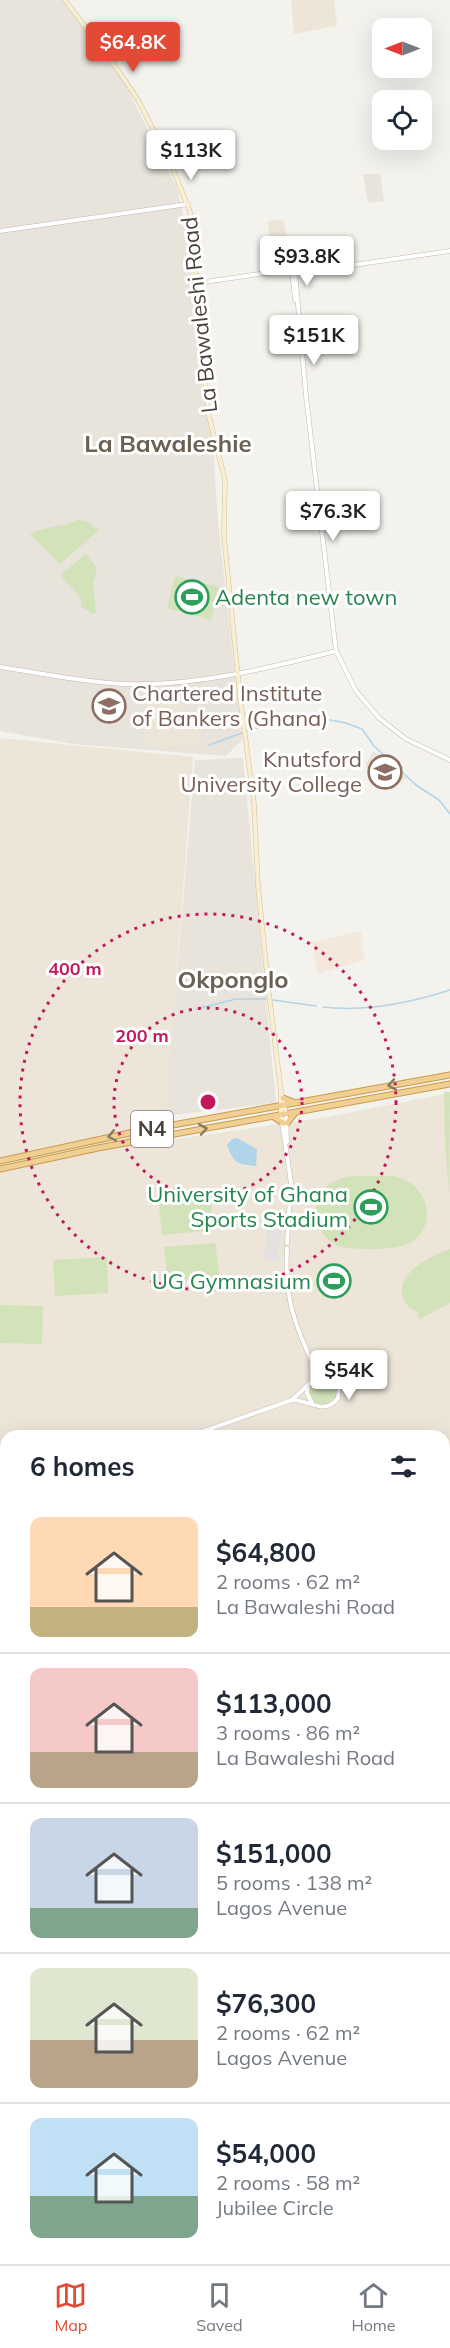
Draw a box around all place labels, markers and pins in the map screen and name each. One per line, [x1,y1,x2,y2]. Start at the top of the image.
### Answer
pin: $64.8K [84,22,182,73]
pin: $113K [149,130,233,181]
pin: $93.8K [258,236,356,287]
pin: $151K [272,315,356,366]
pin: $76.3K [284,491,382,542]
sports icon: Adenta new town [174,579,210,615]
place label: Adenta new town [215,583,397,611]
place label: Chartered Institute of Bankers (Ghana) [132,679,328,732]
school or university icon: Chartered Institute of Bankers (Ghana) [91,688,127,724]
place label: Knutsford University College [181,745,362,798]
school or university icon: Knutsford University College [367,754,403,790]
centre of rings [198,1092,218,1112]
place label: University of Ghana Sports Stadium [147,1180,348,1233]
sports icon: University of Ghana Sports Stadium [353,1189,389,1225]
sports icon: UG Gymnasium [316,1263,352,1299]
place label: UG Gymnasium [152,1267,311,1295]
pin: $54K [313,1350,385,1401]

